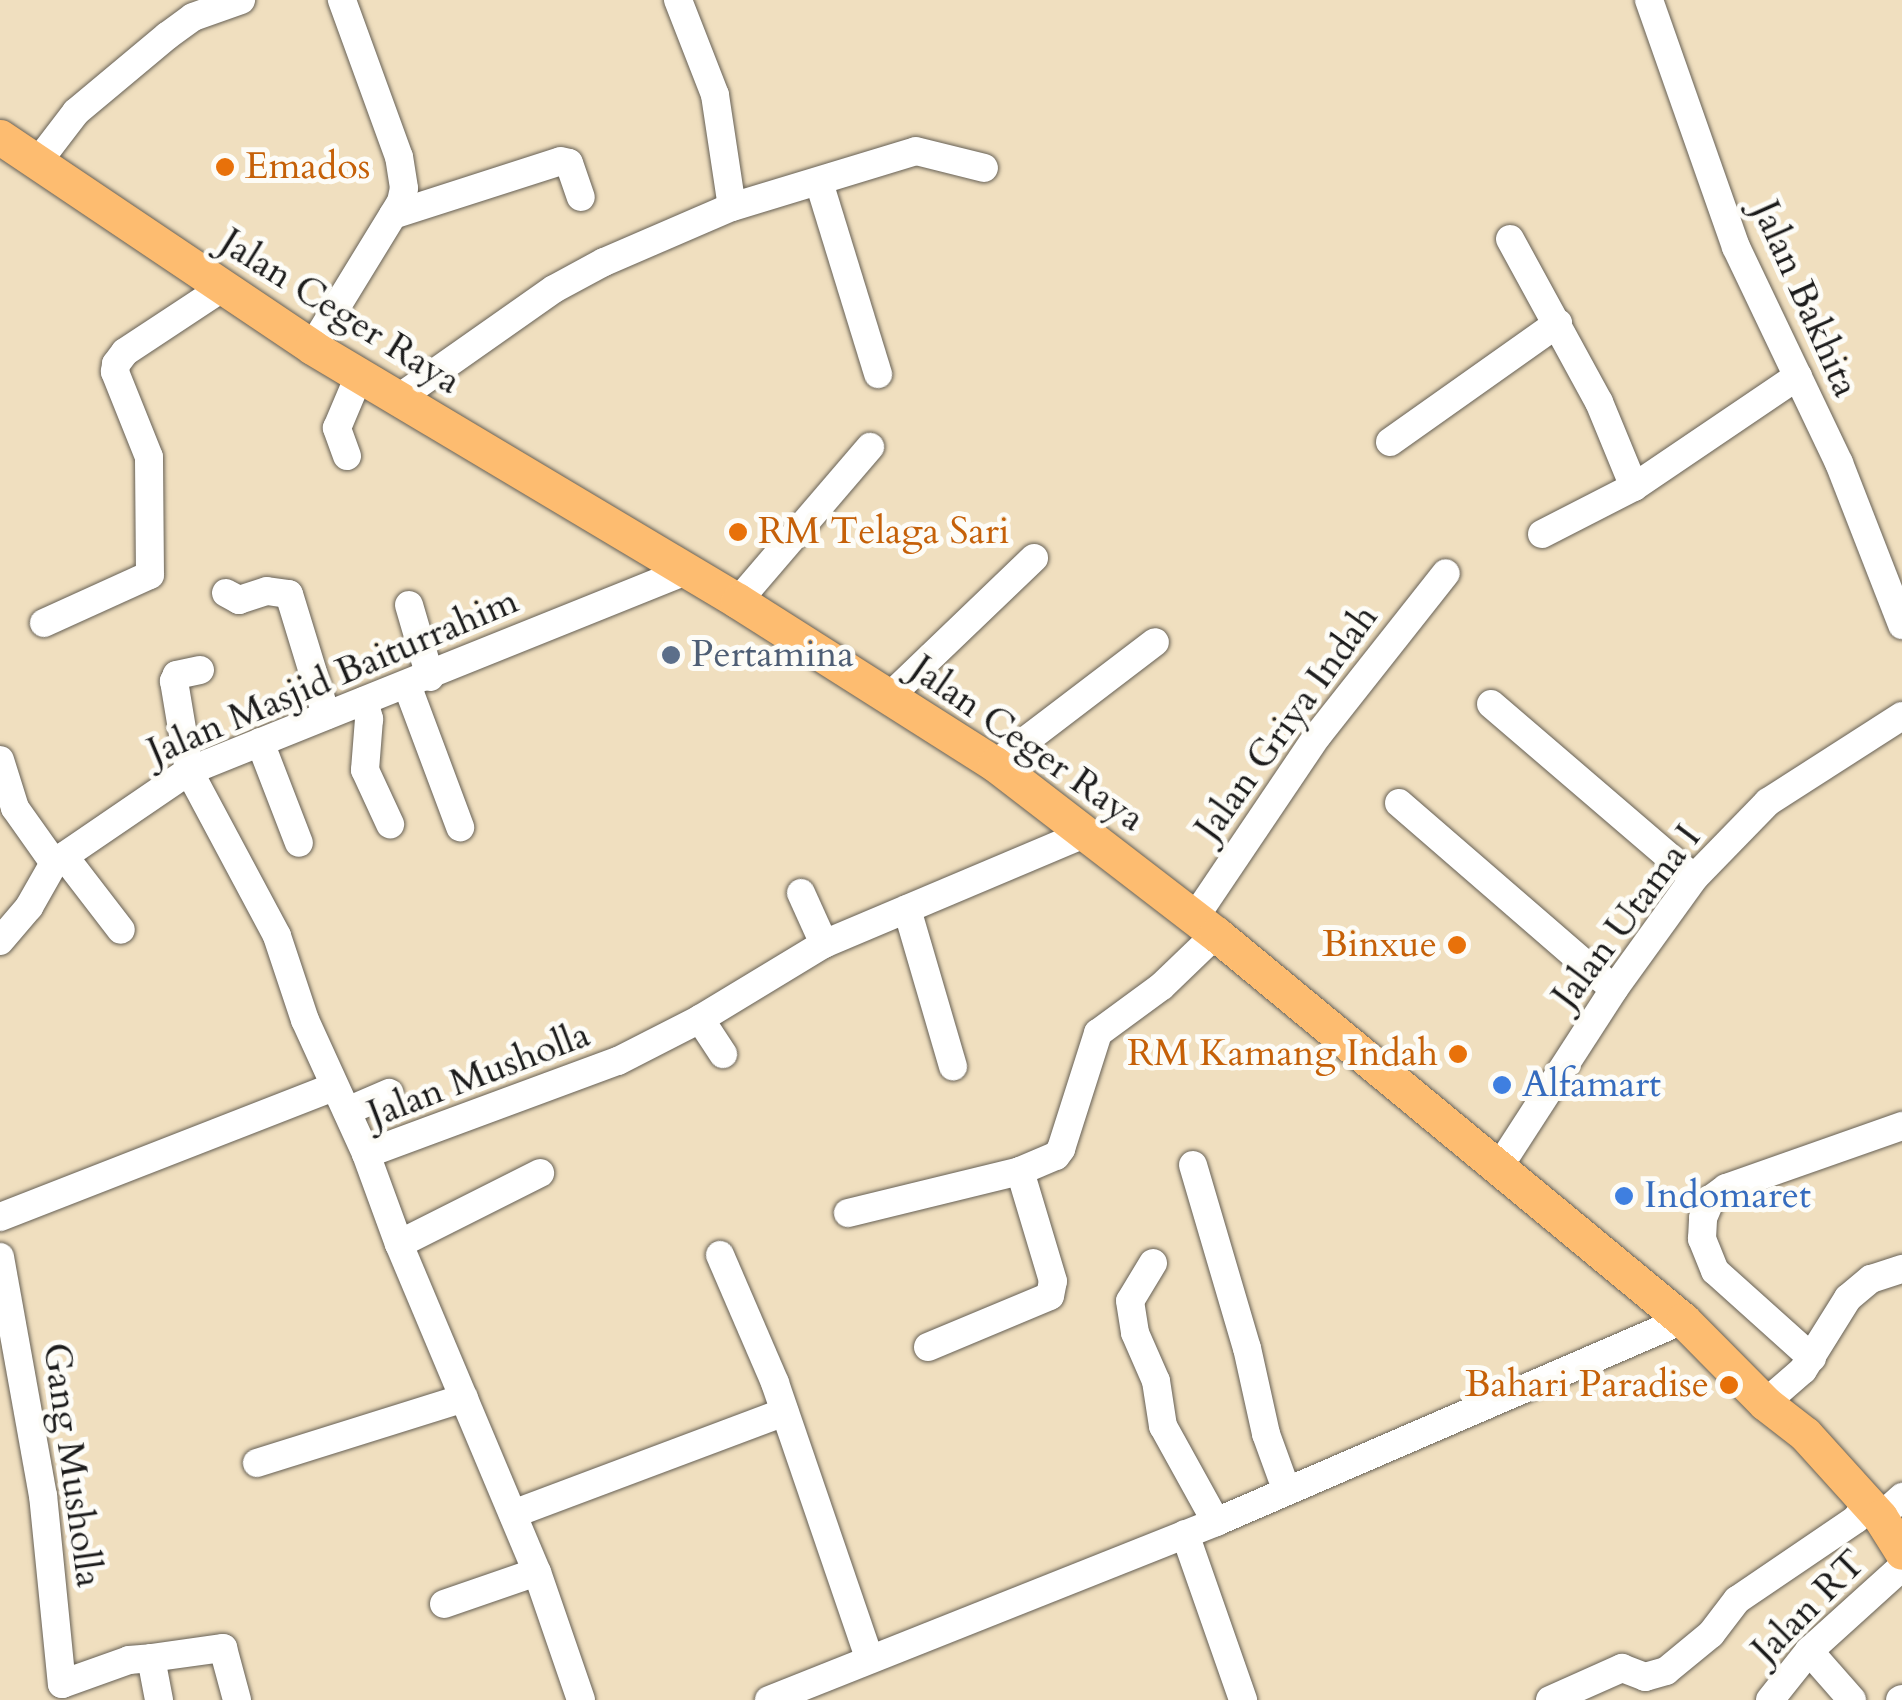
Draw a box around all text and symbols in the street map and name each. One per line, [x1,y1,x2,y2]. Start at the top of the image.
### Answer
place label: Emados [245,144,370,190]
marker: Emados [214,156,236,178]
street label: Jalan Bakhita [1742,194,1868,404]
street label: Jalan Ceger Raya [211,220,469,404]
place label: RM Telaga Sari [758,509,1009,555]
marker: RM Telaga Sari [727,521,749,543]
street label: Jalan Masjid Baiturrahim [141,578,525,776]
street label: Jalan Griya Indah [1186,596,1388,850]
place label: Pertamina [691,632,854,678]
marker: Pertamina [660,644,682,666]
street label: Jalan Ceger Raya [901,646,1153,842]
street label: Jalan Utama I [1543,816,1711,1018]
place label: Binxue [1322,922,1437,968]
marker: Binxue [1446,934,1468,956]
street label: Jalan Musholla [362,1012,596,1138]
place label: RM Kamang Indah [1127,1031,1438,1077]
marker: RM Kamang Indah [1447,1043,1469,1065]
place label: Alfamart [1522,1062,1661,1108]
marker: Alfamart [1491,1074,1513,1096]
place label: Indomaret [1644,1173,1811,1219]
marker: Indomaret [1613,1185,1635,1207]
street label: Gang Musholla [32,1340,112,1590]
place label: Bahari Paradise [1465,1362,1709,1408]
marker: Bahari Paradise [1718,1374,1740,1396]
street label: Jalan RT [1743,1541,1875,1673]

